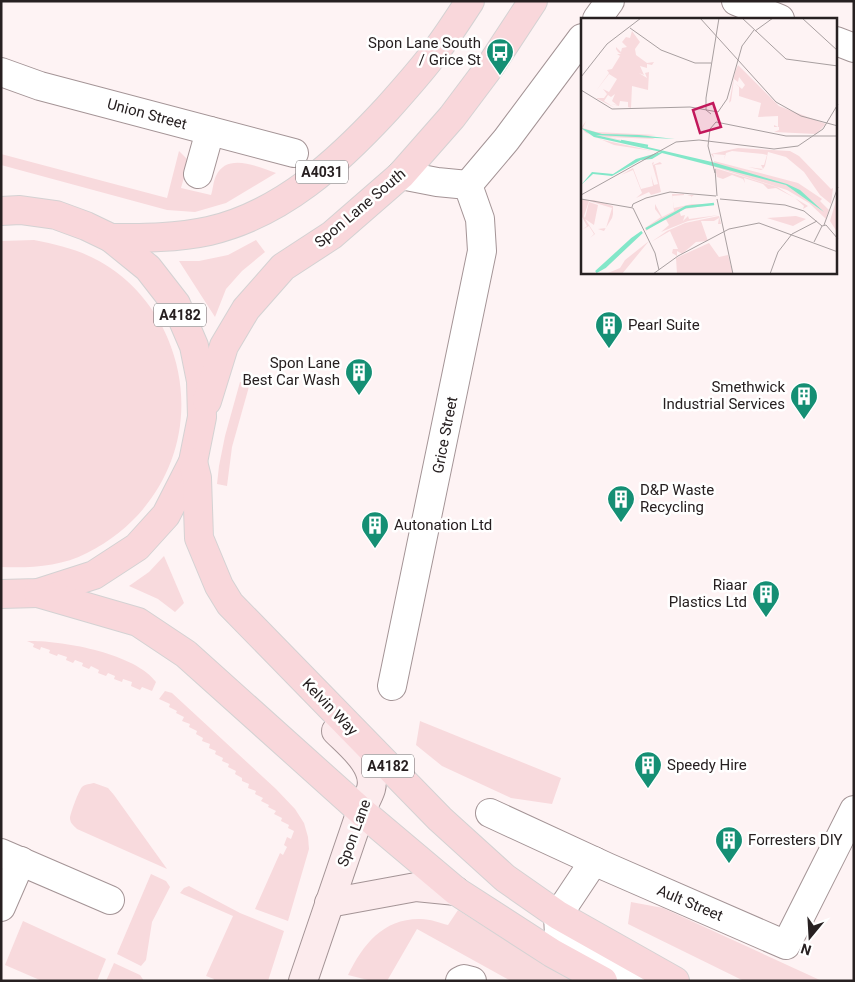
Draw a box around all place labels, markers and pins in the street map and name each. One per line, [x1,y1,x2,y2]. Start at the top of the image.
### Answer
place label: Spon Lane South / Grice St [368,34,481,69]
bus stop icon: Spon Lane South / Grice St [485,37,515,76]
building icon: Pearl Suite [594,310,624,349]
place label: Pearl Suite [628,316,700,334]
place label: Spon Lane Best Car Wash [242,354,340,389]
building icon: Spon Lane Best Car Wash [344,357,374,396]
place label: Smethwick Industrial Services [662,378,785,413]
building icon: Smethwick Industrial Services [789,381,819,420]
place label: D&P Waste Recycling [640,481,714,516]
building icon: D&P Waste Recycling [606,484,636,523]
building icon: Autonation Ltd [360,510,390,549]
place label: Autonation Ltd [394,516,492,534]
place label: Riaar Plastics Ltd [669,576,747,611]
building icon: Riaar Plastics Ltd [751,579,781,618]
building icon: Speedy Hire [633,750,663,789]
place label: Speedy Hire [667,756,747,774]
building icon: Forresters DIY [714,825,744,864]
place label: Forresters DIY [748,831,843,849]

